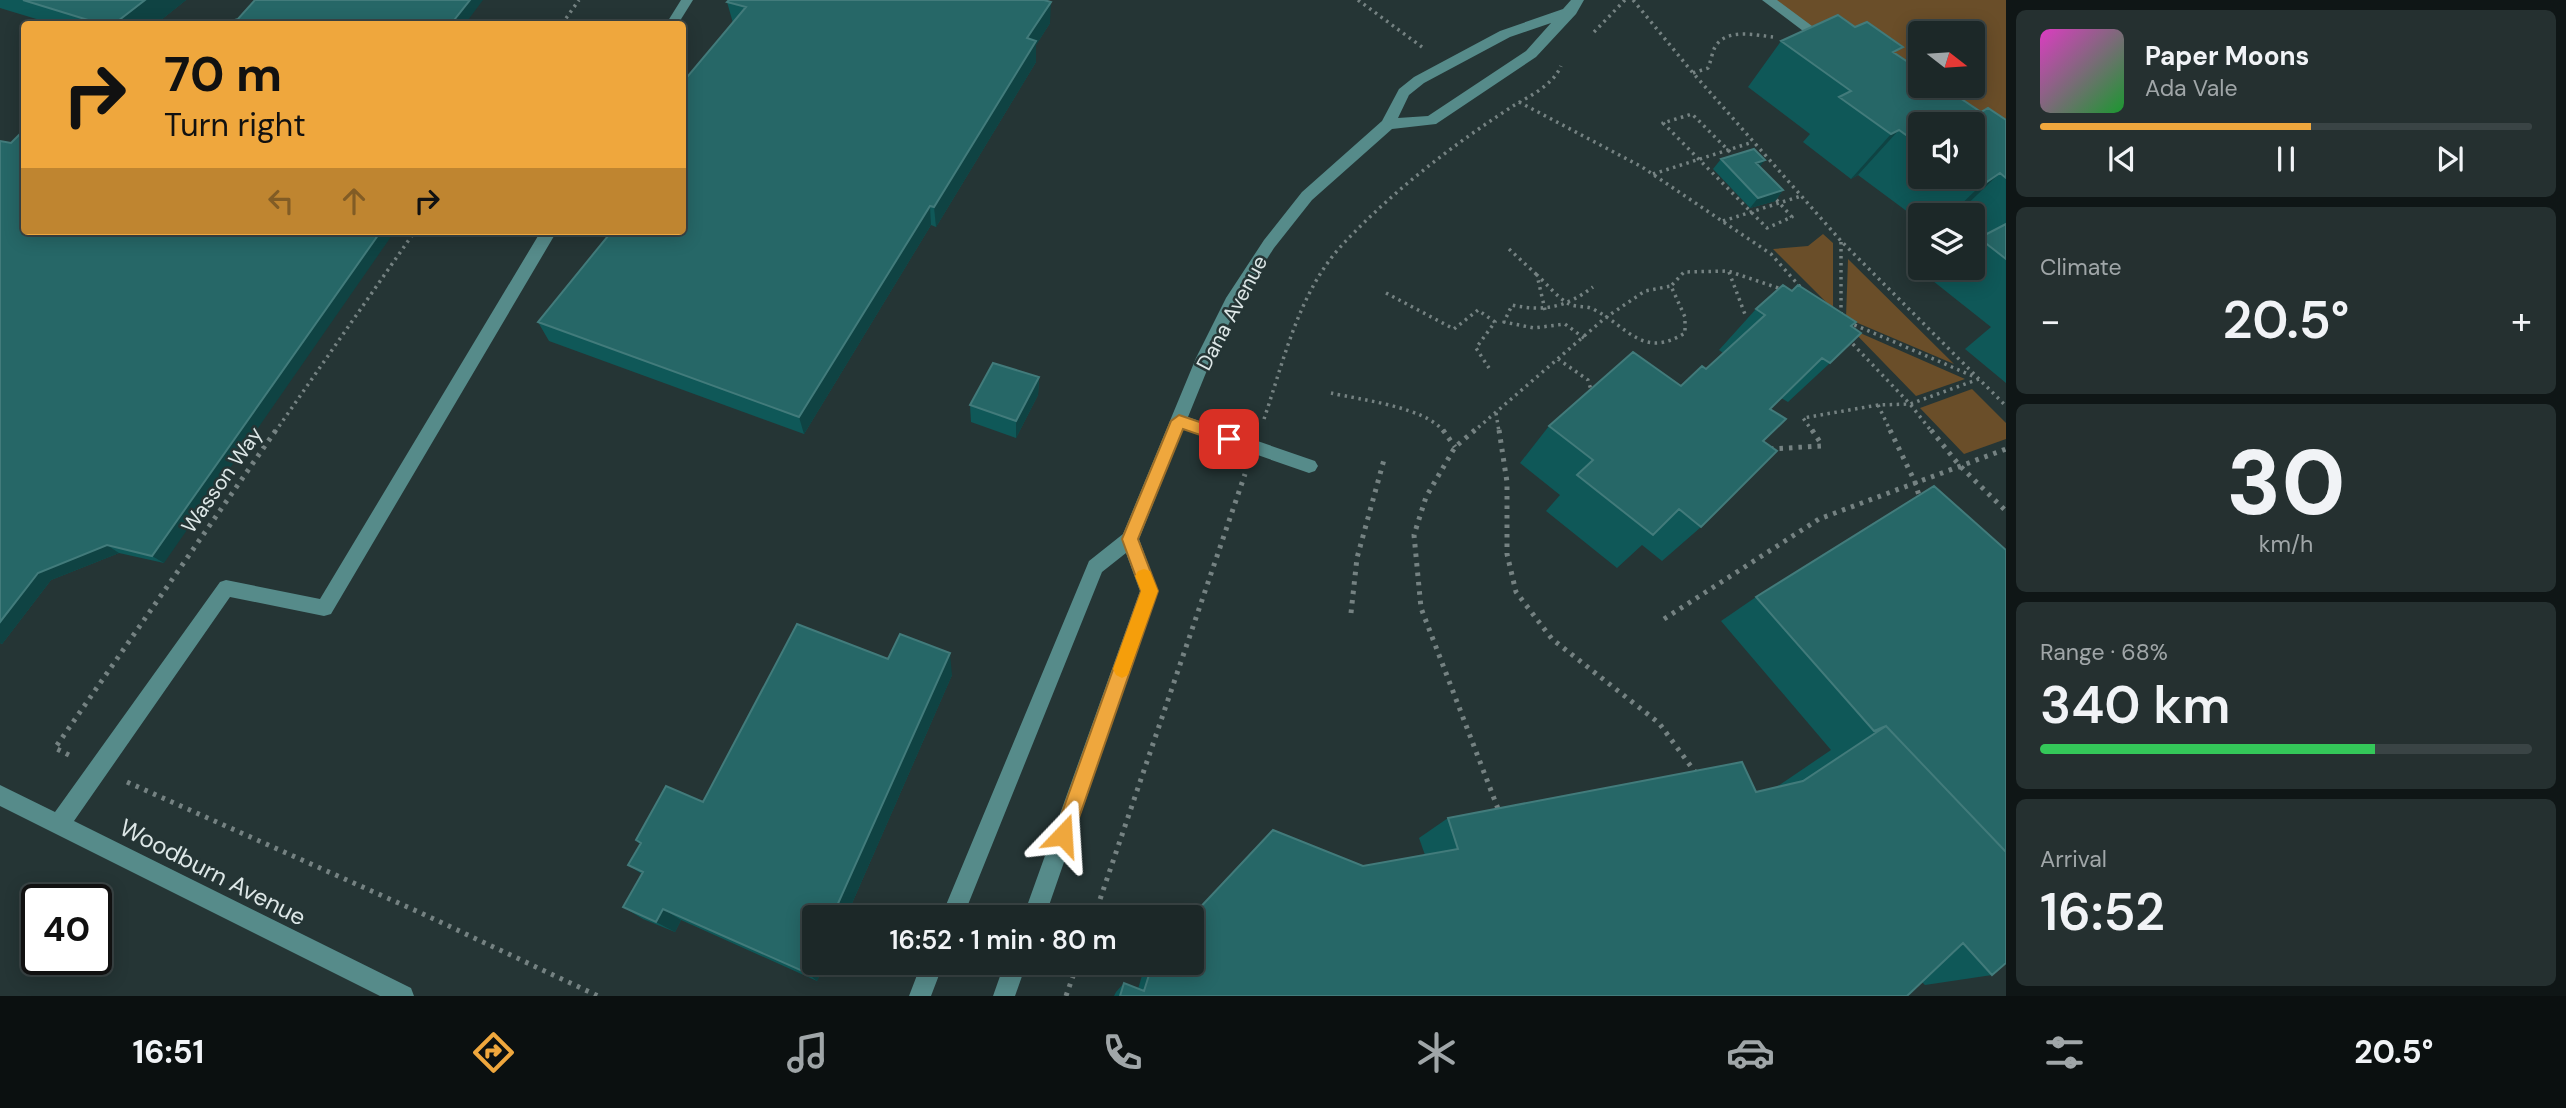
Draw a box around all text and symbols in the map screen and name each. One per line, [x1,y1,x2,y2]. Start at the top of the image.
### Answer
north arrow [1908,21,1984,98]
map controls [1908,21,1985,280]
text: Paper Moons [2145,39,2309,73]
text: 70 m [164,42,282,106]
icon: right [49,49,140,140]
text: Ada Vale [2145,73,2238,103]
text: Turn right [164,104,306,146]
button: sound [1908,112,1985,189]
icon: previous [2103,140,2141,178]
icon: pause [2267,140,2305,178]
icon: next [2431,140,2469,178]
icon: left [262,182,300,220]
icon: ahead [335,182,373,220]
icon: right [408,182,446,220]
button: layers [1908,203,1985,280]
street label: Dana Avenue [1190,251,1274,375]
text: Climate [2040,252,2122,282]
text: 20.5° [2223,286,2349,354]
text: − [2040,296,2061,346]
text: + [2511,296,2532,346]
pin [1199,409,1259,469]
icon: arrive [1210,420,1248,458]
street label: Wasson Way [175,421,269,539]
text: 30 [2227,424,2345,542]
text: km/h [2259,529,2313,559]
text: Range · 68% [2040,637,2168,667]
text: 340 km [2040,671,2230,739]
position arrow [1026,798,1100,872]
street label: Woodburn Avenue [115,812,311,932]
text: Arrival [2040,844,2107,874]
text: 16:52 [2040,878,2165,946]
speed limit sign: 40 [21,884,112,975]
text: 16:52 · 1 min · 80 m [889,923,1117,957]
icon: directions [469,1028,518,1077]
icon: music [783,1028,832,1077]
icon: phone [1098,1028,1147,1077]
icon: climate [1412,1028,1461,1077]
icon: car [1726,1028,1775,1077]
icon: filters [2040,1028,2089,1077]
text: 16:51 [133,1031,204,1073]
text: 20.5° [2354,1031,2433,1073]

